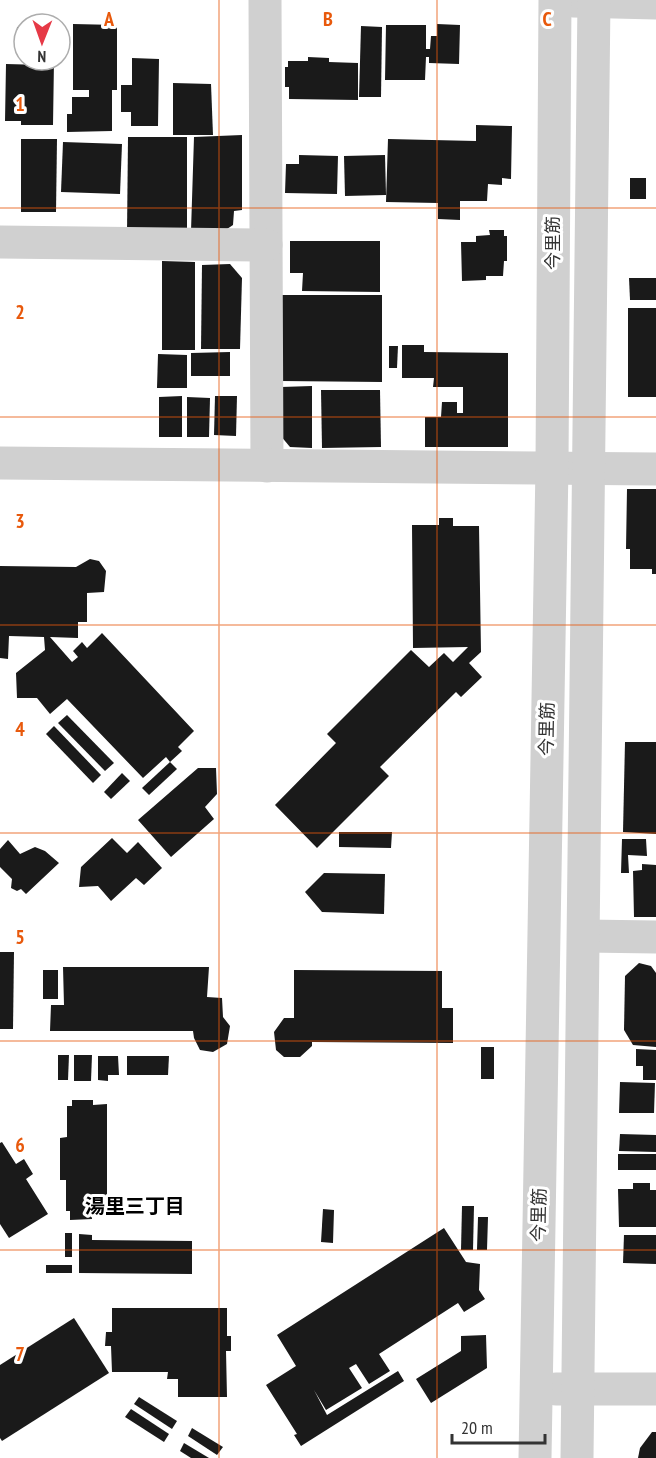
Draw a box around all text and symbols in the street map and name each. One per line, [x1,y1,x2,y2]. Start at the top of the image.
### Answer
text: A [103,6,115,32]
text: B [323,6,333,32]
text: C [542,6,552,32]
north arrow [12,12,72,72]
text: N [37,47,46,67]
text: 1 [15,91,25,117]
street label: 今里筋 [541,216,564,270]
text: 2 [15,299,25,325]
text: 3 [15,508,25,534]
street label: 今里筋 [535,702,558,756]
text: 4 [15,716,25,742]
text: 5 [15,924,25,950]
text: 6 [15,1132,25,1158]
street label: 今里筋 [527,1188,550,1242]
district label: 湯里三丁目 [85,1193,185,1219]
text: 7 [15,1341,25,1367]
scale bar [452,1407,545,1445]
text: 20 m [461,1416,493,1439]

